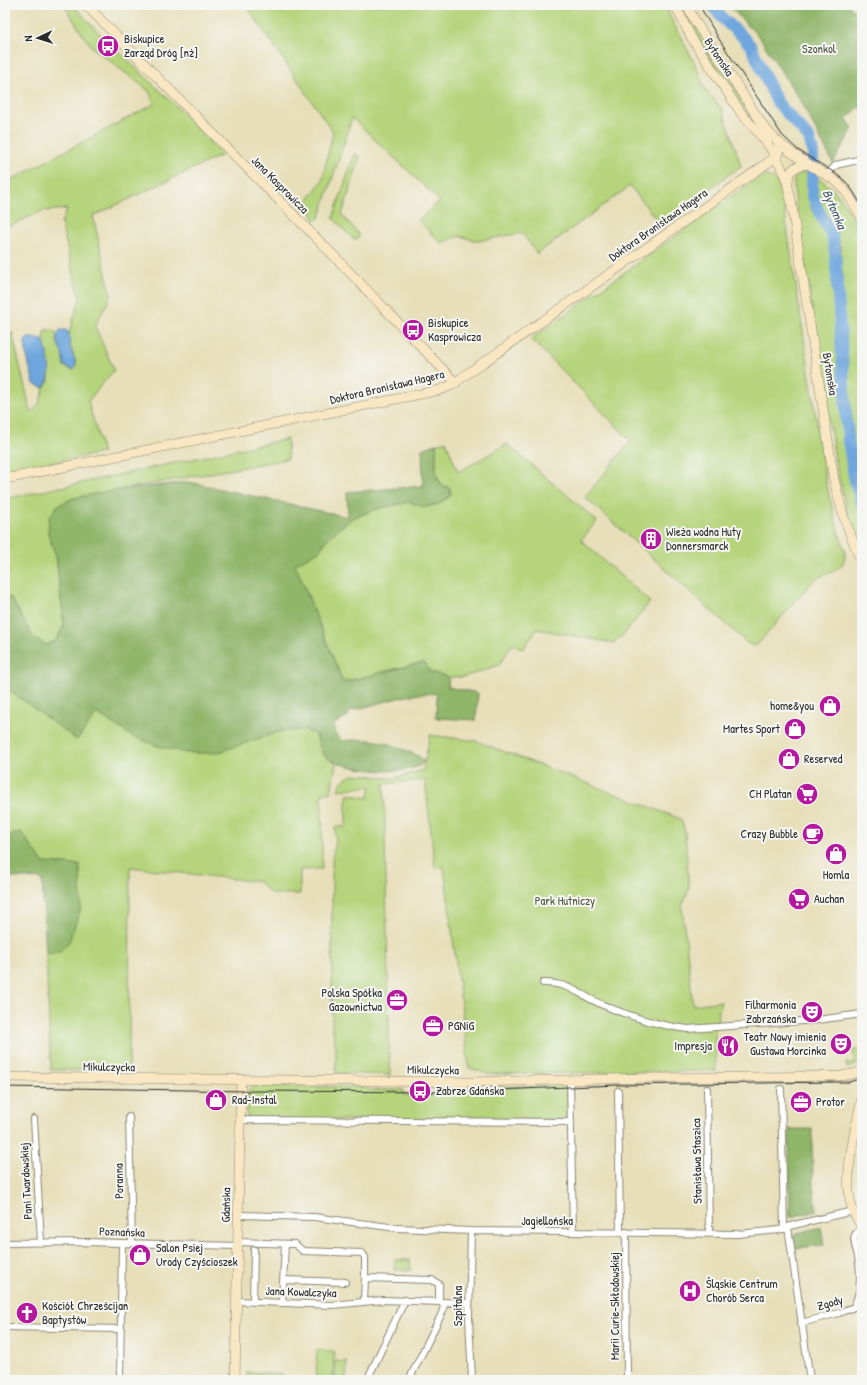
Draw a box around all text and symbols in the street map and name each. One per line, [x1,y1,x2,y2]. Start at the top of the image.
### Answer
north arrow [18,18,58,58]
place label: Biskupice Zarząd Dróg [nż] [124,30,198,61]
bus stop icon: Biskupice Zarząd Dróg [nż] [95,33,121,59]
street label: Bytomska [701,34,738,79]
text: N [21,35,35,42]
park label: Szonkol [802,40,837,57]
street label: Jana Kasprowicza [248,152,313,217]
street label: Doktora Bronisława Hagera [605,184,711,265]
water label: Bytomka [819,187,852,233]
place label: Biskupice Kasprowicza [428,314,481,345]
bus stop icon: Biskupice Kasprowicza [400,317,426,343]
street label: Bytomska [819,352,842,397]
street label: Doktora Bronisława Hagera [328,365,446,408]
place label: Wieża wodna Huty Donnersmarck [666,523,741,554]
building icon: Wieża wodna Huty Donnersmarck [638,526,664,552]
shop icon: home&you [817,693,843,719]
place label: home&you [770,697,814,714]
shop icon: Martes Sport [782,716,808,742]
place label: Martes Sport [723,720,781,737]
shop icon: Reserved [776,746,802,772]
place label: Reserved [804,750,843,767]
supermarket icon: CH Platan [794,781,820,807]
place label: CH Platan [749,785,792,802]
cafe icon: Crazy Bubble [800,821,826,847]
place label: Crazy Bubble [740,825,798,842]
shop icon: Homla [823,841,849,867]
place label: Homla [823,866,850,883]
supermarket icon: Auchan [786,886,812,912]
place label: Auchan [814,890,844,907]
park label: Park Hutniczy [535,892,595,909]
place label: Polska Spółka Gazownictwa [321,984,382,1015]
office icon: Polska Spółka Gazownictwa [384,987,410,1013]
place label: Filharmonia Zabrzańska [744,996,796,1027]
theatre icon: Filharmonia Zabrzańska [799,999,825,1025]
office icon: PGNiG [420,1013,446,1039]
place label: PGNiG [448,1017,475,1034]
place label: Teatr Nowy imienia Gustawa Morcinka [744,1028,826,1059]
theatre icon: Teatr Nowy imienia Gustawa Morcinka [828,1031,854,1057]
restaurant icon: Impresja [715,1033,741,1059]
place label: Impresja [674,1037,712,1054]
street label: Mikulczycka [83,1058,135,1075]
street label: Mikulczycka [407,1061,459,1078]
bus stop icon: Zabrze Gdańska [407,1078,433,1104]
place label: Zabrze Gdańska [436,1082,504,1099]
shop icon: Rad-Instal [203,1087,229,1113]
office icon: Protor [788,1089,814,1115]
place label: Rad-Instal [232,1091,277,1108]
place label: Protor [816,1093,845,1110]
street label: Stanisława Staszica [687,1118,706,1204]
street label: Pani Twardowskiej [15,1142,36,1220]
street label: Poranna [110,1163,127,1199]
street label: Gdańska [217,1187,234,1223]
street label: Jagiellońska [521,1212,573,1229]
street label: Poznańska [99,1222,145,1241]
place label: Salon Psiej Urody Czyścioszek [156,1239,238,1270]
shop icon: Salon Psiej Urody Czyścioszek [127,1242,153,1268]
street label: Marii Curie-Skłodowskiej [606,1252,623,1360]
place label: Śląskie Centrum Chorób Serca [706,1275,778,1306]
hospital icon: Śląskie Centrum Chorób Serca [677,1278,703,1304]
street label: Jana Kowalczyka [265,1282,337,1301]
street label: Szpitalna [449,1285,466,1326]
street label: Zgody [815,1291,845,1314]
place label: Kościół Chrześcijan Baptystów [42,1297,128,1328]
church icon: Kościół Chrześcijan Baptystów [14,1300,40,1326]

